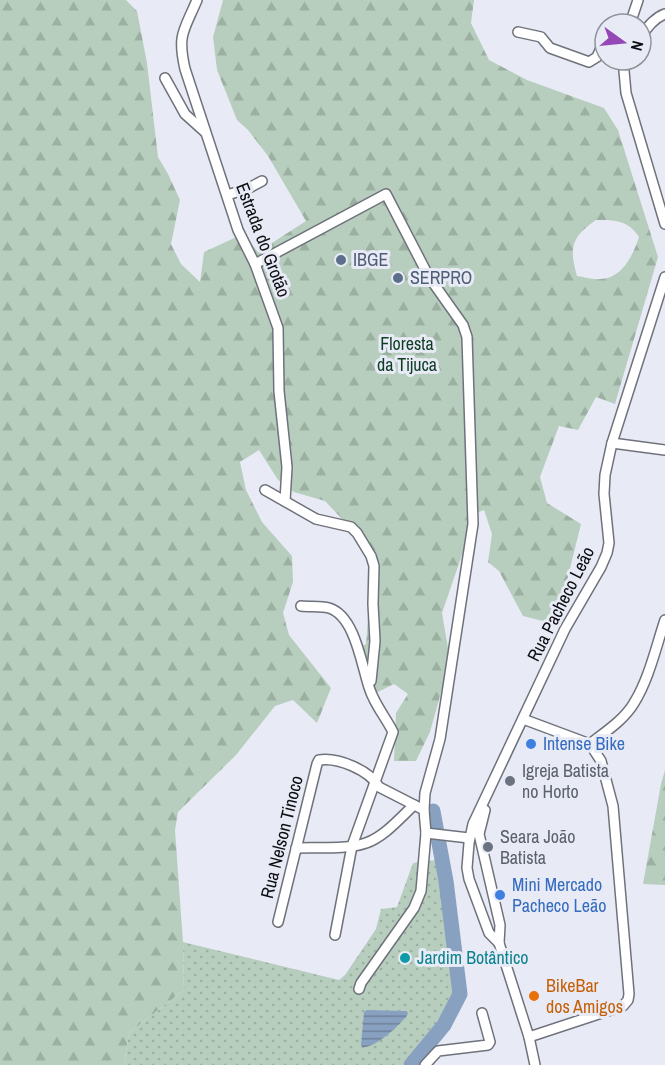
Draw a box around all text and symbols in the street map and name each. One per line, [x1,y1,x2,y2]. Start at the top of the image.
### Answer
north arrow [593,12,653,72]
text: N [626,38,649,53]
street label: Estrada do Grotão [230,179,297,301]
place label: IBGE [353,247,388,272]
marker: IBGE [334,253,348,267]
place label: SERPRO [410,265,472,290]
marker: SERPRO [391,271,405,285]
park label: Floresta da Tijuca [377,331,437,377]
street label: Rua Pacheco Leão [521,542,600,665]
place label: Intense Bike [543,731,625,756]
marker: Intense Bike [524,737,538,751]
place label: Igreja Batista no Horto [522,758,609,804]
street label: Rua Nelson Tinoco [254,773,309,901]
marker: Igreja Batista no Horto [503,774,517,788]
place label: Seara João Batista [500,824,576,870]
marker: Seara João Batista [481,840,495,854]
place label: Mini Mercado Pacheco Leão [512,872,606,918]
marker: Mini Mercado Pacheco Leão [493,888,507,902]
place label: Jardim Botântico [417,945,529,970]
marker: Jardim Botântico [398,951,412,965]
place label: BikeBar dos Amigos [546,973,623,1019]
marker: BikeBar dos Amigos [527,989,541,1003]

